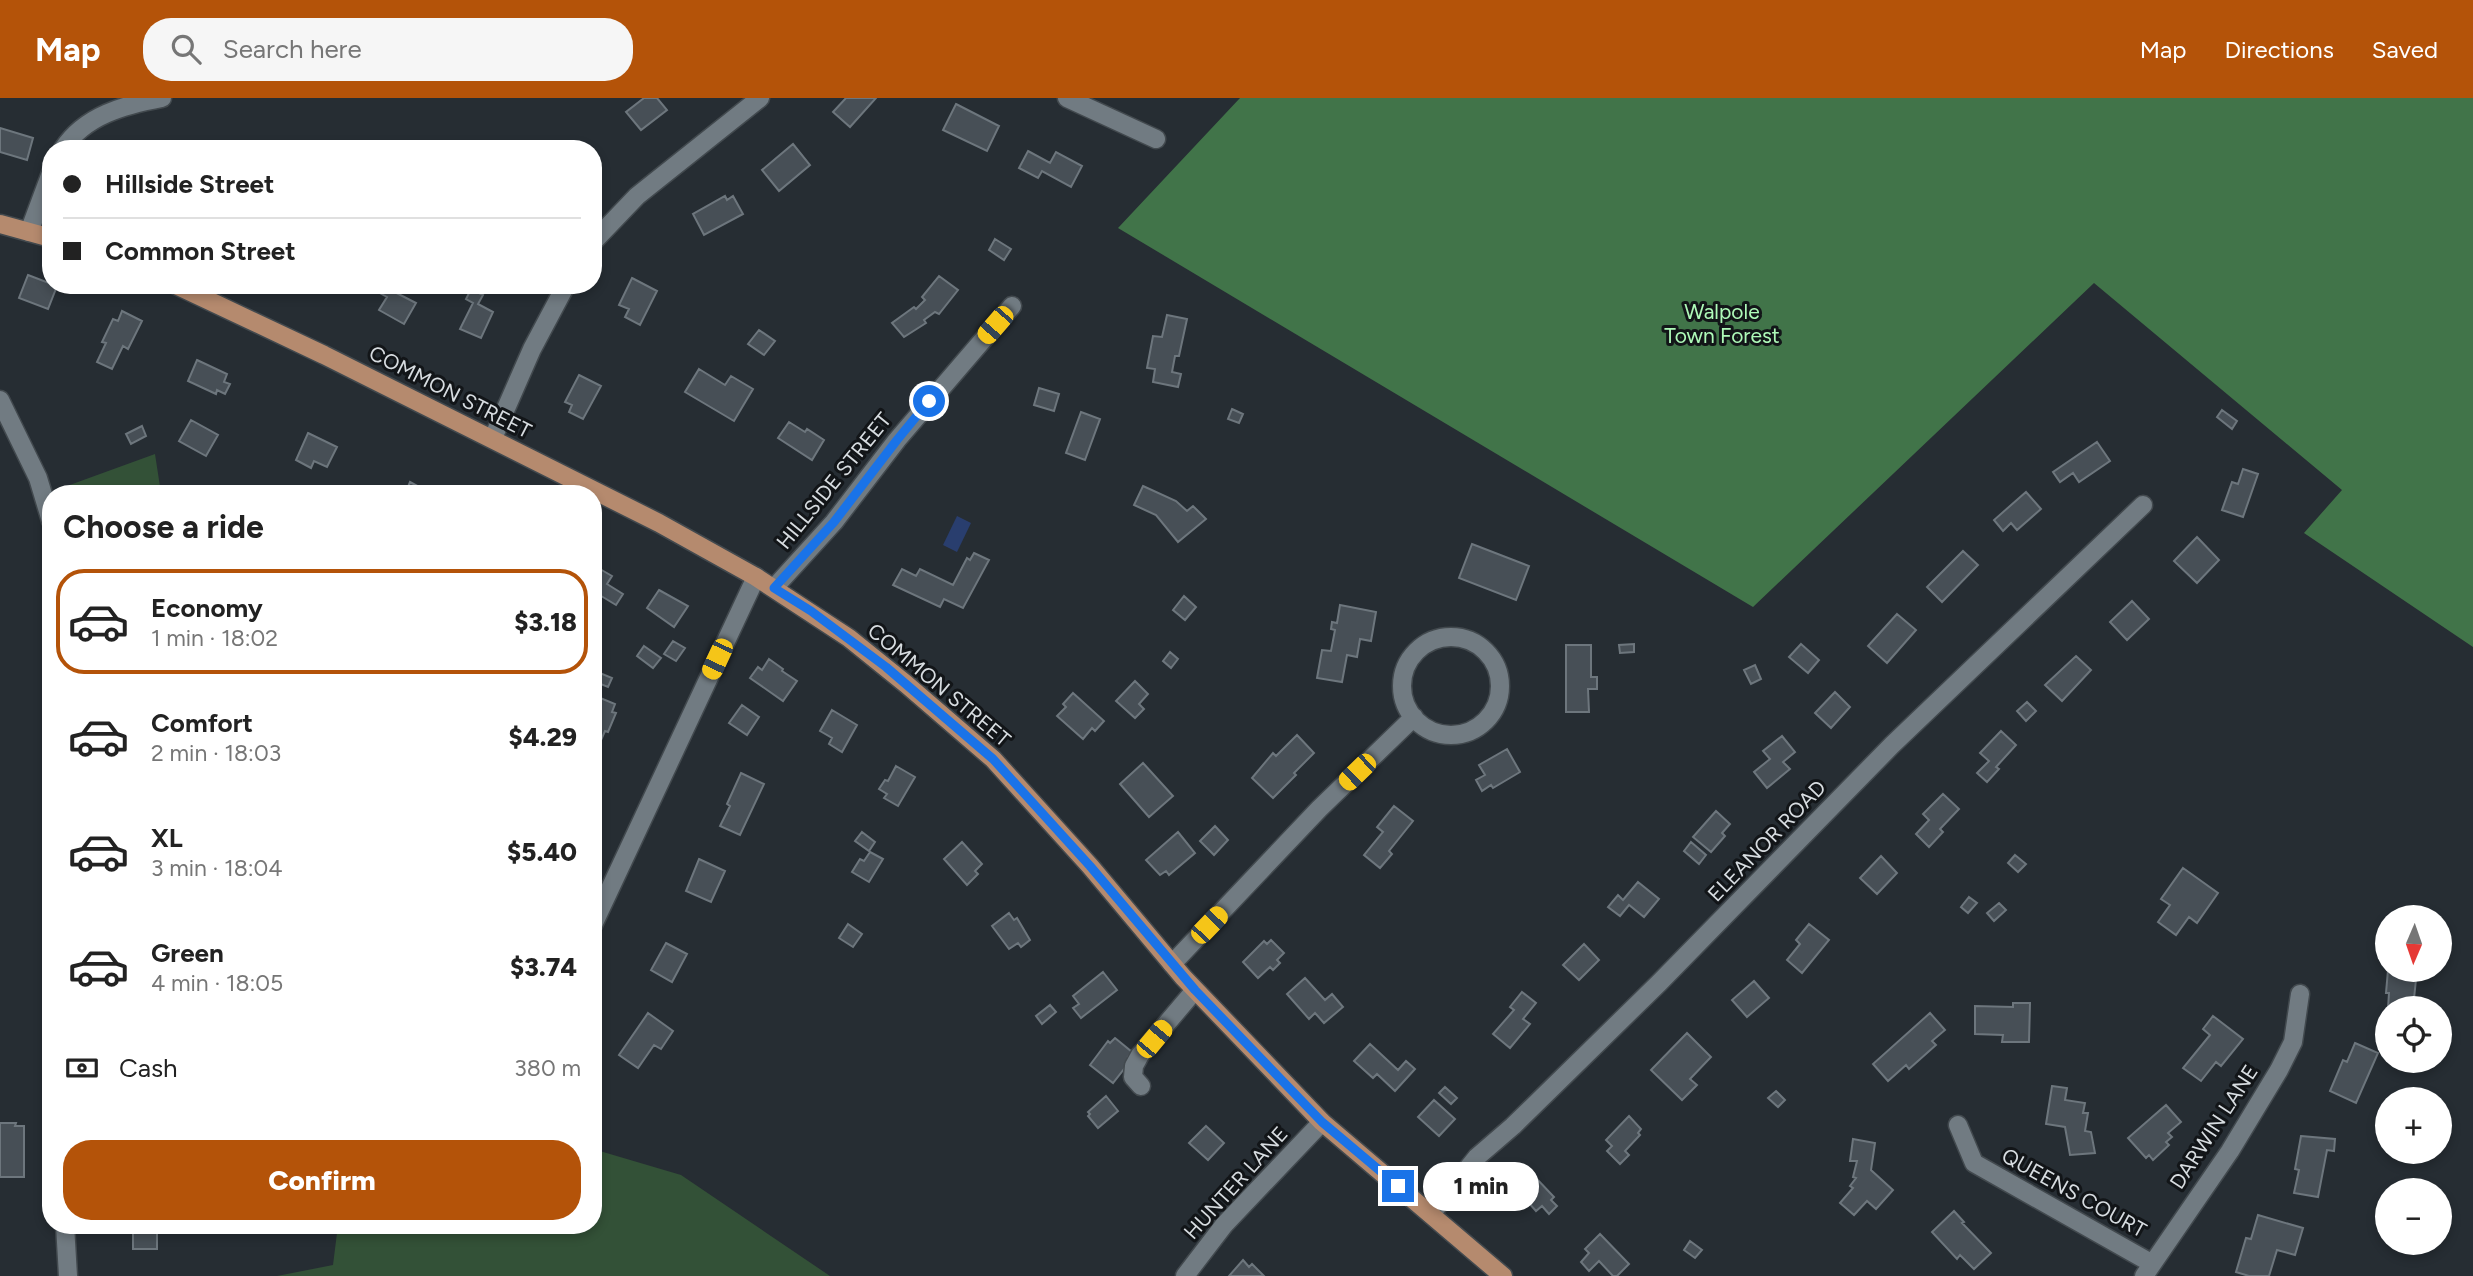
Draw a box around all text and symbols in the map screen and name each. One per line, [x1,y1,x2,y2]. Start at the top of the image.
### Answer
search box [143,18,633,81]
text: Map [35,30,101,69]
icon: search [167,30,205,68]
text: Search here [223,33,362,65]
text: Map [2140,35,2186,64]
text: Directions [2224,35,2334,64]
text: Saved [2372,35,2438,64]
text: Hillside Street [105,168,274,200]
text: Common Street [105,235,296,267]
park label: Walpole Town Forest [1664,299,1780,348]
car [974,302,1017,348]
street label: COMMON STREET [365,340,536,443]
route start [913,385,945,417]
street label: HILLSIDE STREET [771,407,896,554]
text: Choose a ride [63,508,264,546]
icon: car [67,590,130,653]
text: Economy [151,592,263,624]
text: $3.18 [514,606,577,638]
street label: COMMON STREET [863,618,1016,752]
text: 1 min · 18:02 [151,624,278,652]
car [699,636,736,682]
icon: car [67,705,130,768]
text: Comfort [151,707,253,739]
text: $4.29 [509,721,577,753]
text: 2 min · 18:03 [151,739,281,767]
car [1335,750,1380,794]
street label: ELEANOR ROAD [1702,775,1831,907]
icon: car [67,820,130,883]
text: XL [151,822,183,854]
text: $5.40 [507,836,577,868]
text: 3 min · 18:04 [151,854,283,882]
car [1187,903,1232,947]
north arrow [2375,905,2452,982]
map controls [2375,905,2452,1255]
icon: car [67,935,130,998]
text: Green [151,937,224,969]
text: $3.74 [510,951,577,983]
text: 4 min · 18:05 [151,969,283,997]
button: locate [2375,996,2452,1073]
car [1133,1016,1176,1062]
icon: cash [63,1049,101,1087]
text: Cash [119,1052,178,1084]
text: 380 m [514,1054,581,1082]
street label: DARWIN LANE [2164,1060,2263,1193]
button: + [2375,1087,2452,1164]
street label: HUNTER LANE [1178,1121,1293,1244]
button: Confirm [63,1140,581,1220]
street label: QUEENS COURT [1998,1143,2151,1243]
callout: 1 min [1422,1162,1538,1210]
route end [1382,1170,1414,1202]
text: 1 min [1454,1172,1508,1200]
button: − [2375,1178,2452,1255]

